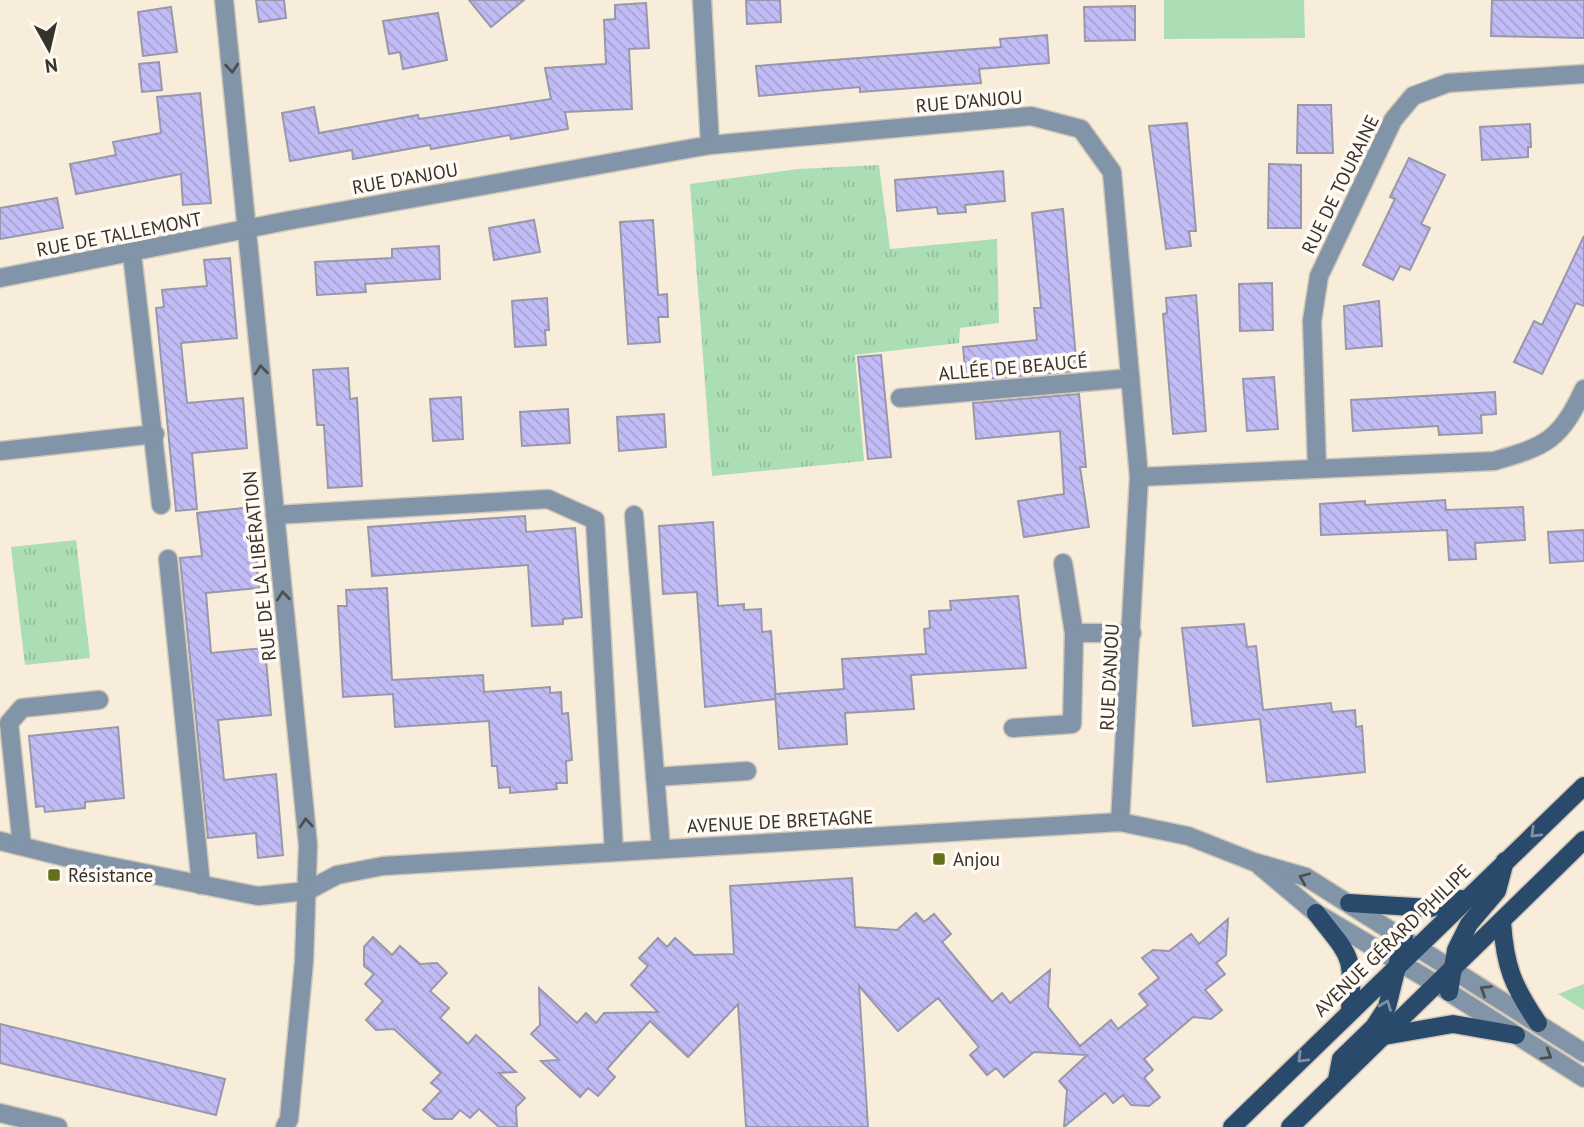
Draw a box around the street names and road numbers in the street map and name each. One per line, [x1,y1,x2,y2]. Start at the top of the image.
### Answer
street label: RUE D'ANJOU [915,84,1023,118]
street label: RUE DE TOURAINE [1296,111,1384,257]
street label: RUE D'ANJOU [350,157,460,199]
street label: RUE DE TALLEMONT [34,206,204,262]
street label: ALLÉE DE BEAUCÉ [937,349,1089,385]
street label: RUE DE LA LIBÉRATION [237,470,281,662]
street label: RUE D'ANJOU [1094,623,1124,731]
street label: AVENUE DE BRETAGNE [686,804,874,838]
street label: AVENUE GÉRARD PHILIPE [1308,859,1476,1021]

